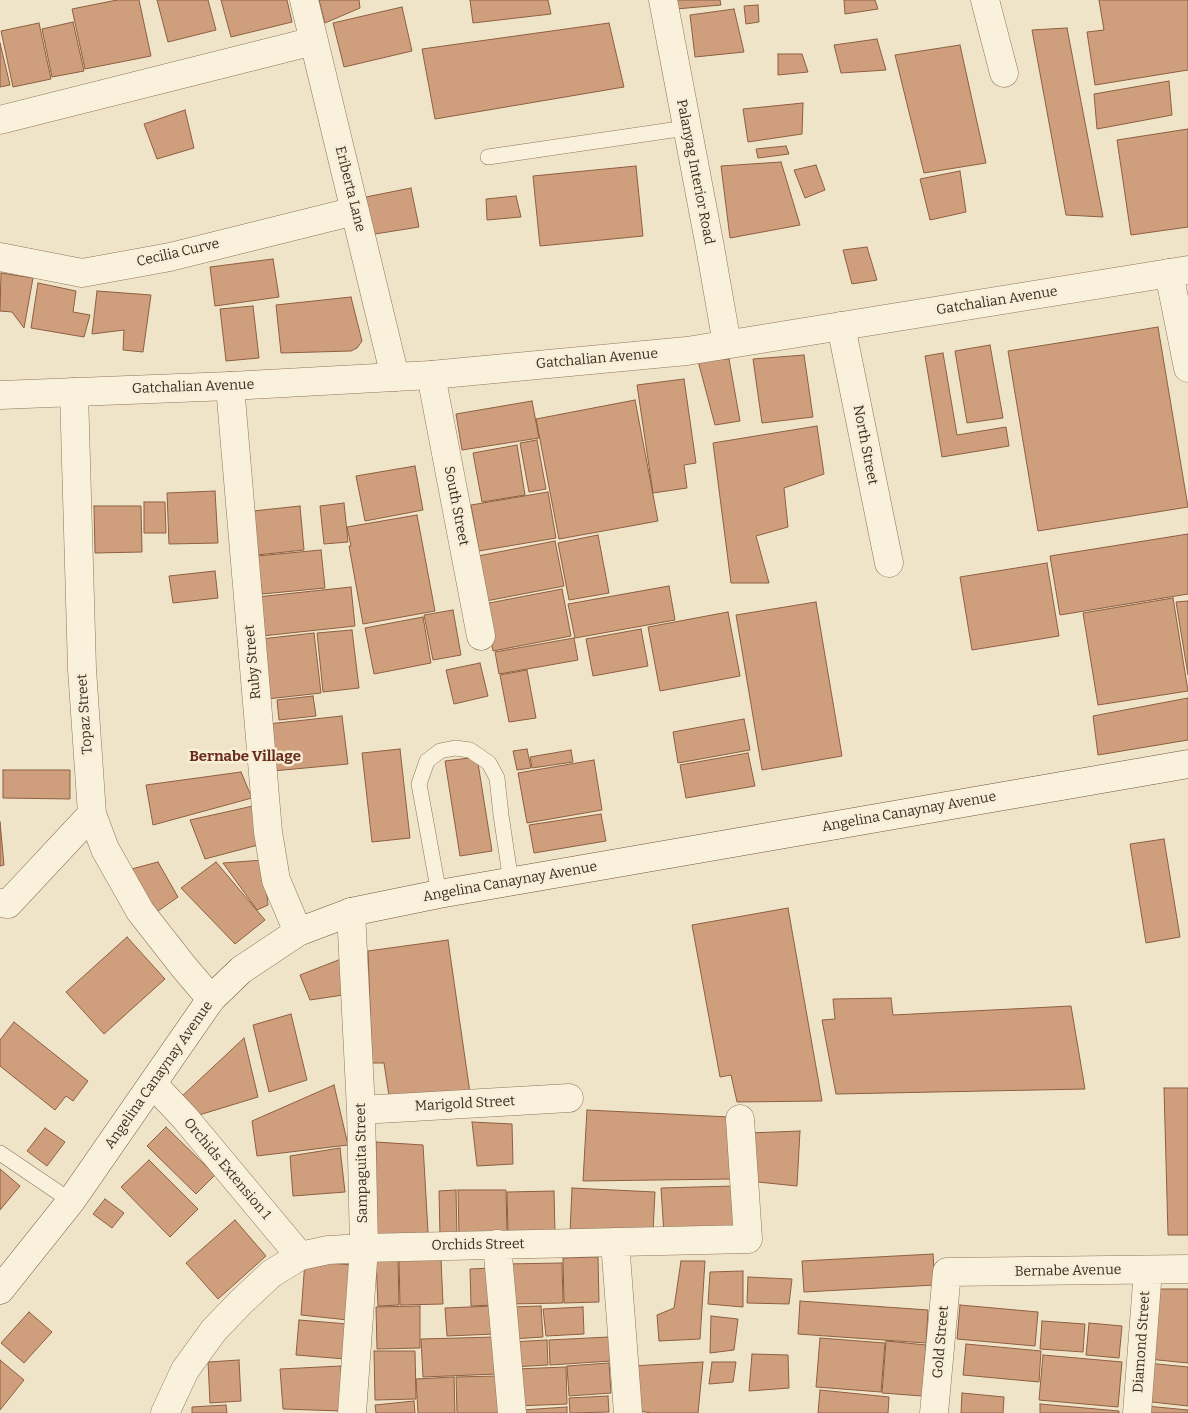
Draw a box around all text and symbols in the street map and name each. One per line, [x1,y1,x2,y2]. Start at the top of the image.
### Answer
street label: Palanyag Interior Road [673,98,717,246]
street label: Eriberta Lane [331,144,369,234]
street label: Cecilia Curve [135,235,221,271]
street label: Gatchalian Avenue [935,283,1059,319]
street label: Gatchalian Avenue [535,345,659,373]
street label: Gatchalian Avenue [131,376,255,398]
street label: North Street [849,404,881,486]
street label: South Street [440,465,472,547]
street label: Ruby Street [241,624,265,700]
street label: Topaz Street [74,673,96,755]
district label: Bernabe Village [189,748,301,766]
street label: Angelina Canaynay Avenue [821,788,997,836]
street label: Angelina Canaynay Avenue [422,858,598,906]
street label: Angelina Canaynay Avenue [101,998,217,1152]
street label: Marigold Street [414,1093,516,1115]
street label: Sampaguita Street [353,1103,371,1223]
street label: Orchids Extension 1 [180,1115,274,1223]
street label: Orchids Street [431,1236,525,1254]
street label: Bernabe Avenue [1014,1262,1122,1280]
street label: Diamond Street [1130,1290,1154,1394]
street label: Gold Street [929,1305,953,1379]

